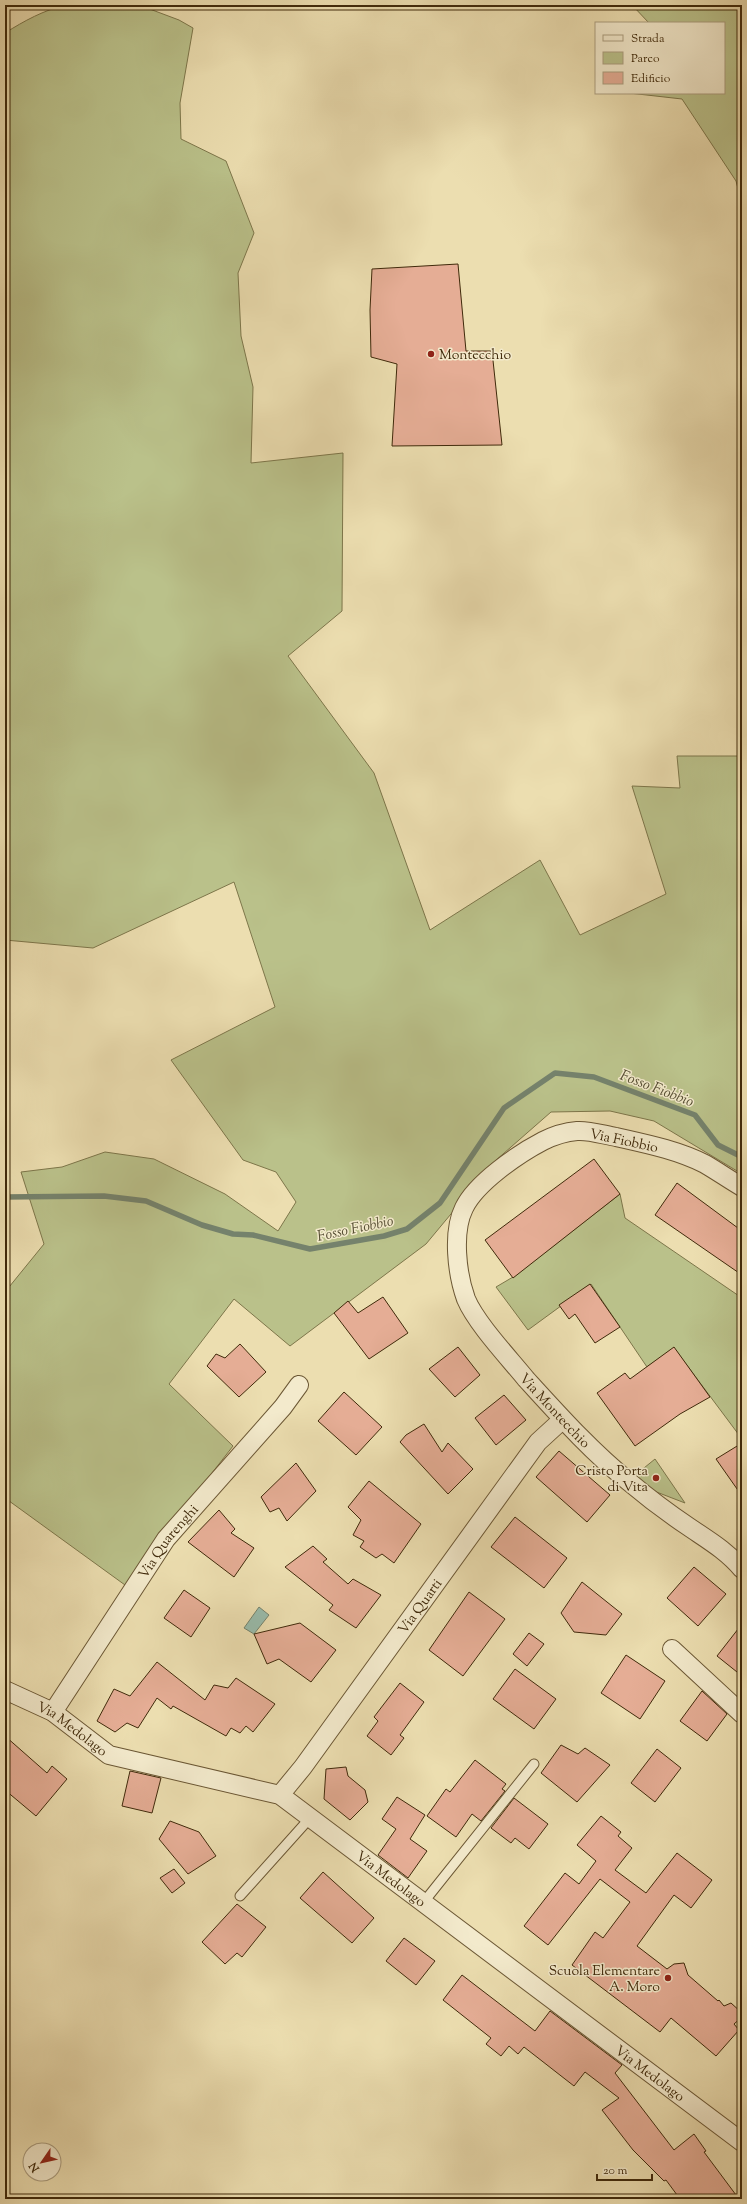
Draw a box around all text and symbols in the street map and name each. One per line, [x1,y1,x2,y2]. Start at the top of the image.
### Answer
legend [595,22,725,94]
text: Strada [631,30,665,48]
text: Parco [631,50,660,68]
text: Edificio [631,70,671,88]
place label: Montecchio [439,346,511,366]
marker: Montecchio [426,349,436,359]
water label: Fosso Fiobbio [616,1066,697,1113]
street label: Via Fiobbio [587,1125,660,1159]
water label: Fosso Fiobbio [315,1211,396,1248]
street label: Via Montecchio [514,1370,594,1454]
place label: Cristo Porta di Vita [575,1462,649,1498]
marker: Cristo Porta di Vita [651,1473,661,1483]
street label: Via Quarenghi [135,1501,204,1583]
street label: Via Quarti [394,1575,448,1639]
street label: Via Medolago [33,1698,111,1762]
street label: Via Medolago [351,1847,429,1913]
place label: Scuola Elementare A. Moro [549,1962,660,1998]
marker: Scuola Elementare A. Moro [663,1973,673,1983]
street label: Via Medolago [610,2042,688,2108]
north arrow [22,2142,62,2182]
scale bar [597,2156,652,2182]
text: N [25,2159,44,2176]
text: 20 m [603,2162,628,2180]

